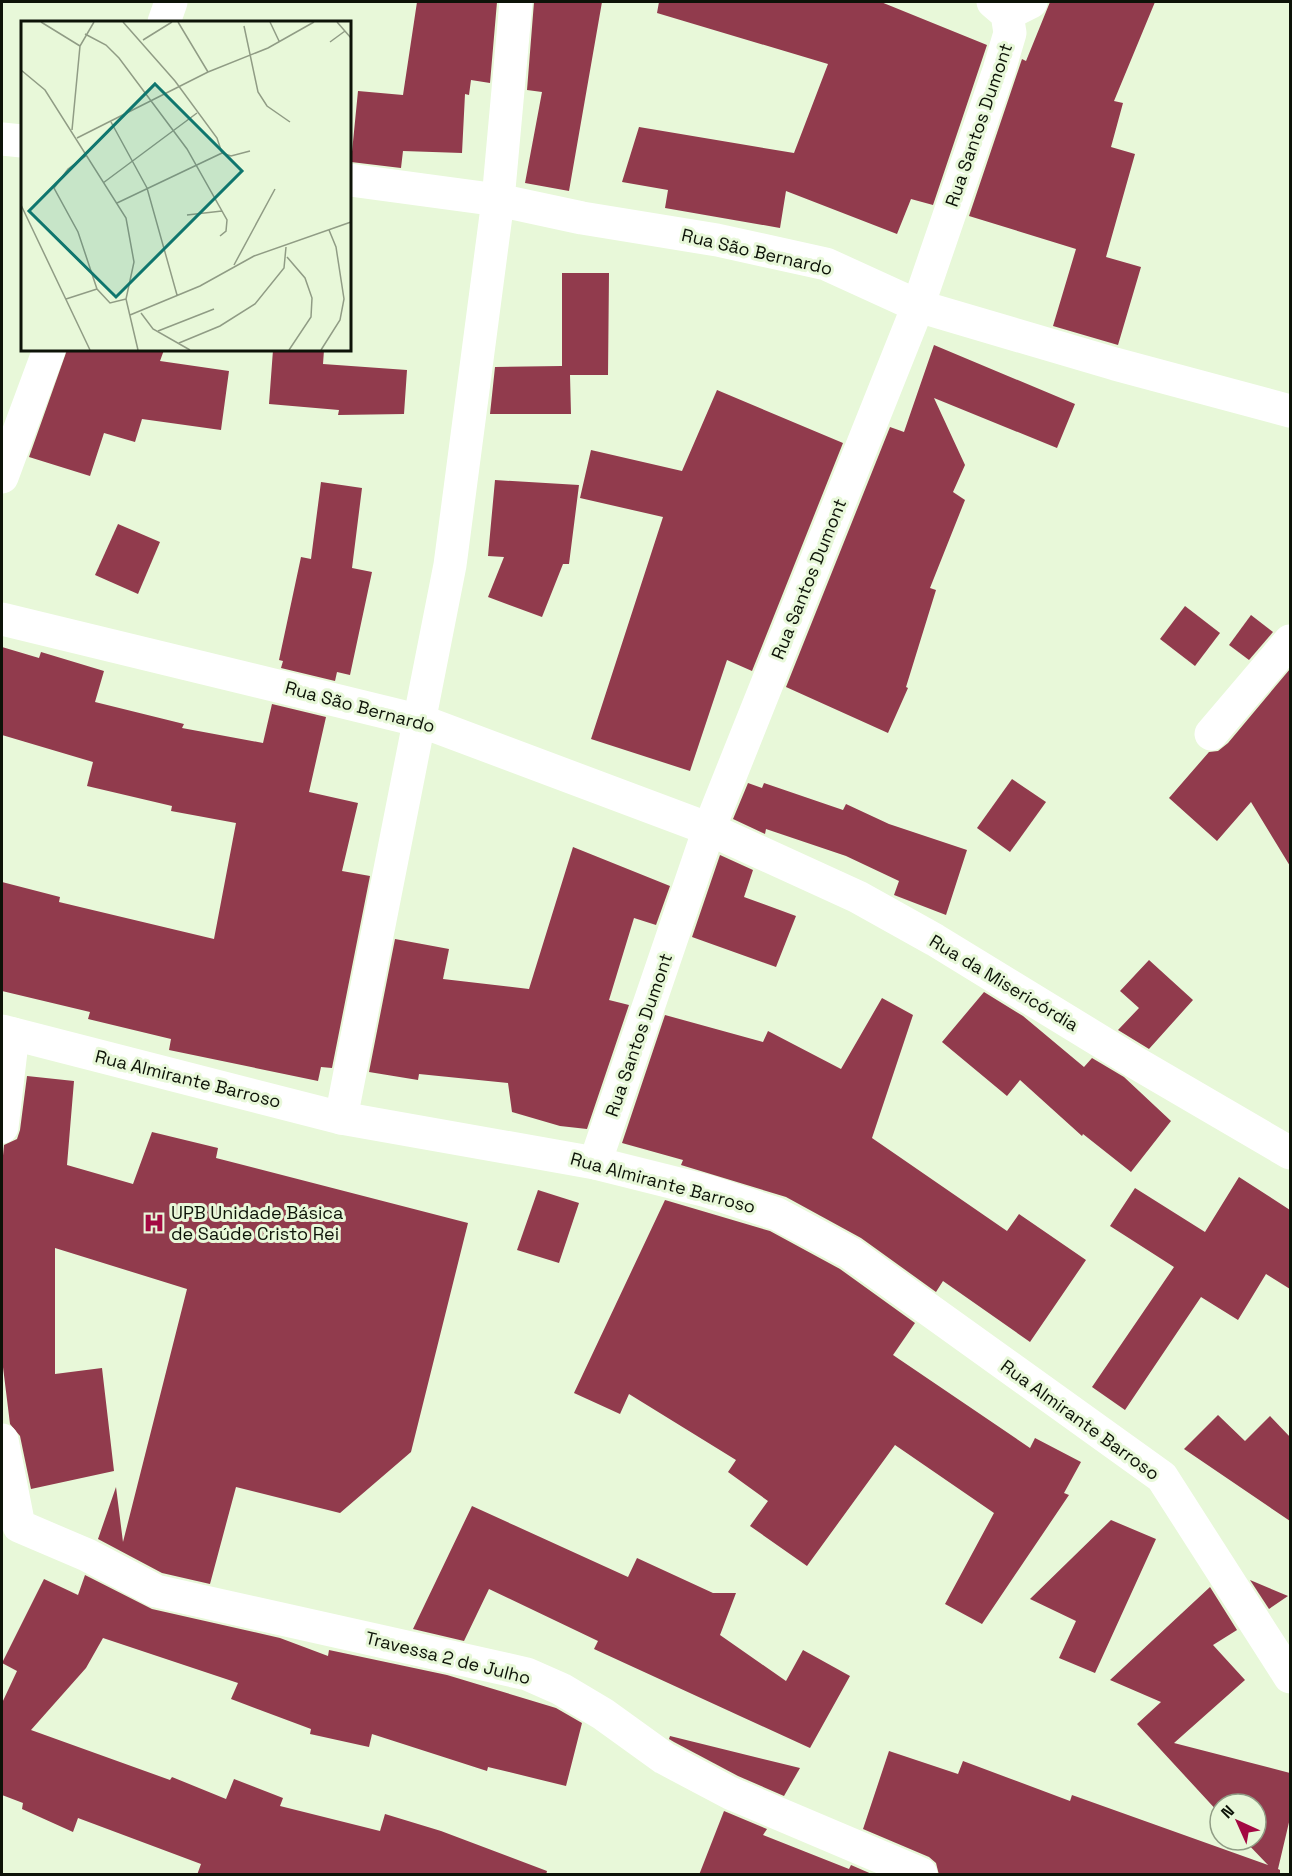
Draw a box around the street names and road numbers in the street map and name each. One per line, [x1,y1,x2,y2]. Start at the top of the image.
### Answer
street label: Rua Santos Dumont [940,40,1017,210]
street label: Rua São Bernardo [679,223,835,280]
street label: Rua Santos Dumont [766,495,851,663]
street label: Rua São Bernardo [283,675,438,738]
street label: Rua da Misericórdia [926,929,1083,1036]
street label: Rua Santos Dumont [600,950,677,1120]
street label: Rua Almirante Barroso [93,1044,283,1113]
street label: Rua Almirante Barroso [568,1147,758,1218]
street label: Rua Almirante Barroso [996,1354,1164,1485]
street label: Travessa 2 de Julho [363,1626,533,1689]

